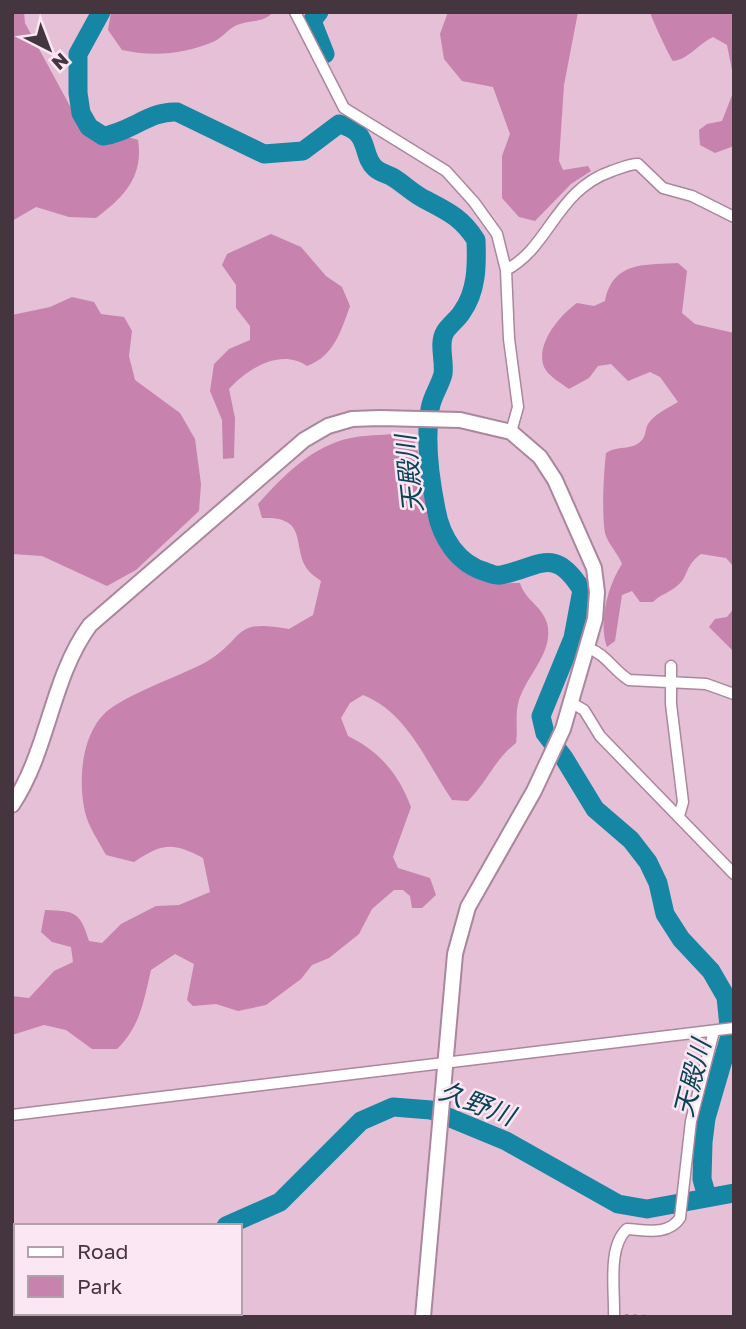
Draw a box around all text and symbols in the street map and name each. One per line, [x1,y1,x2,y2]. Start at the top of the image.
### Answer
north arrow [14,14,84,84]
text: N [48,49,74,75]
water label: 天殿川 [389,431,428,514]
water label: 天殿川 [668,1034,717,1120]
water label: 久野川 [435,1075,522,1133]
legend [14,1224,242,1315]
text: Road [77,1238,128,1264]
text: Park [77,1273,123,1299]

